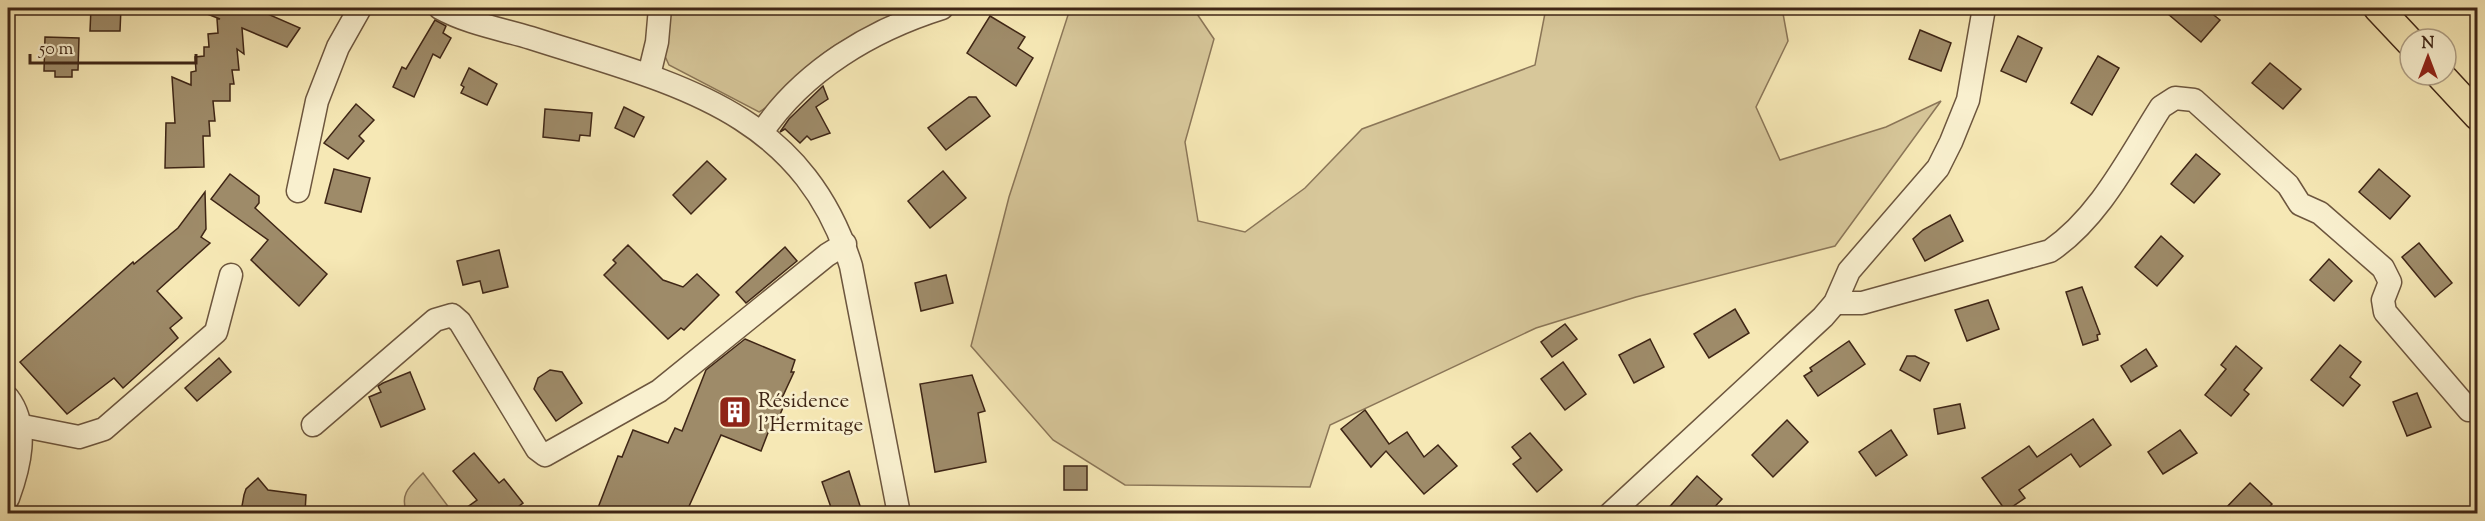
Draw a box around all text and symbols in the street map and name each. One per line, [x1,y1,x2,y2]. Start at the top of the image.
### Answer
scale bar [30,27,196,65]
north arrow [2398,27,2458,87]
text: N [2422,33,2435,56]
text: 50 m [38,37,74,63]
place label: Résidence l'Hermitage [758,387,863,441]
building icon: Résidence l'Hermitage [717,394,753,430]

